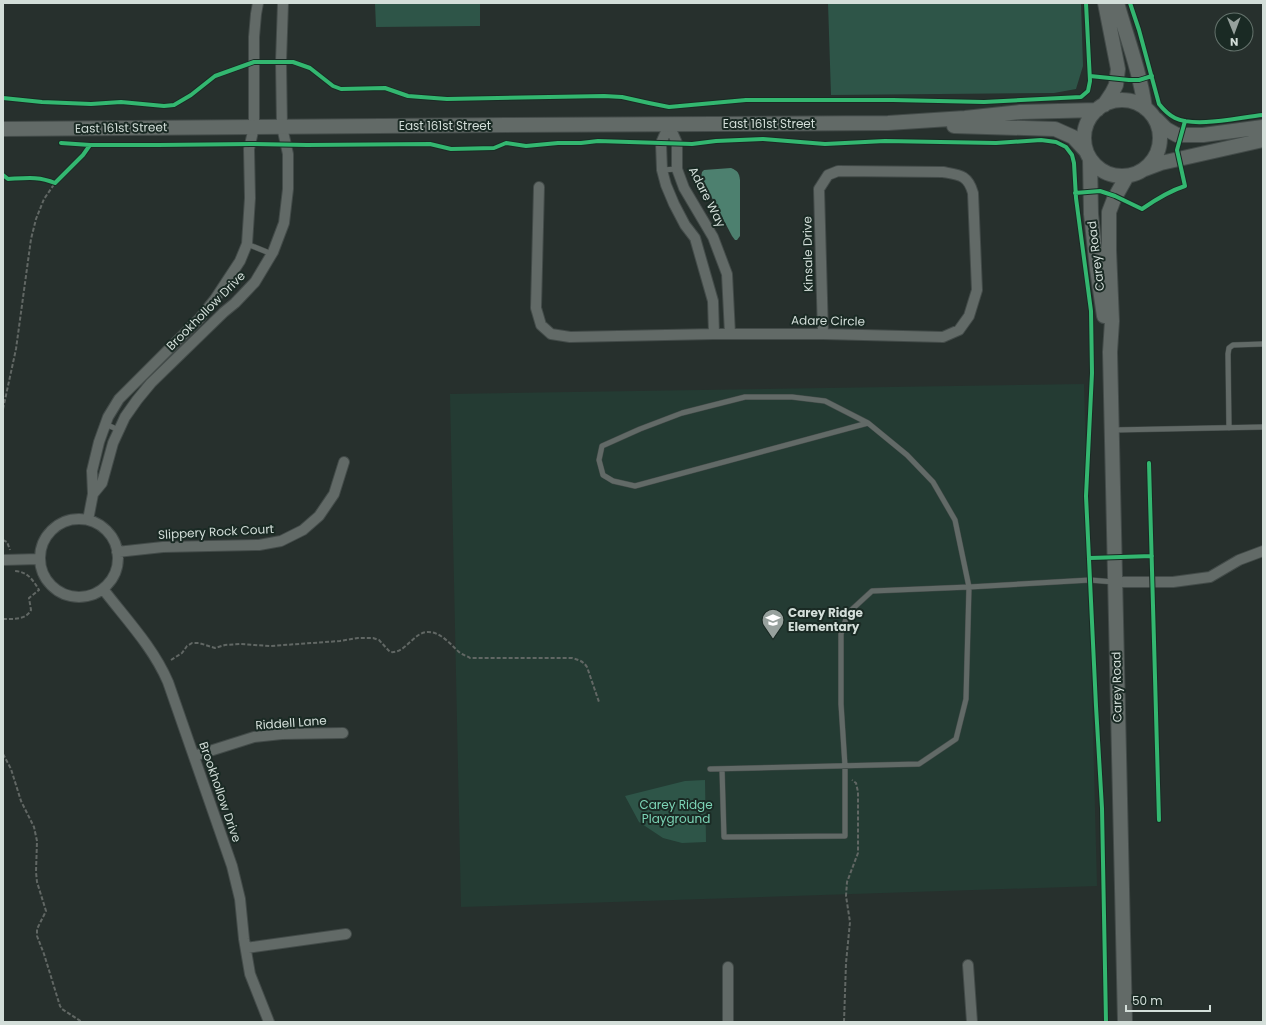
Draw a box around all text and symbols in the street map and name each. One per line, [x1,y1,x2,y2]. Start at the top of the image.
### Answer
north arrow [1214,12,1254,52]
text: N [1230,34,1238,50]
street label: East 161st Street [723,115,815,132]
street label: East 161st Street [399,117,491,134]
street label: East 161st Street [75,118,167,137]
street label: Adare Way [685,164,730,230]
street label: Kinsale Drive [798,216,817,292]
street label: Carey Road [1083,220,1108,292]
street label: Brookhollow Drive [162,267,249,354]
street label: Adare Circle [791,311,865,330]
street label: Slippery Rock Court [158,520,274,543]
place label: Carey Ridge Elementary [788,604,864,635]
school or university icon: Carey Ridge Elementary [760,607,786,640]
street label: Carey Road [1107,652,1126,722]
street label: Riddell Lane [255,712,327,733]
street label: Brookhollow Drive [195,739,246,844]
park label: Carey Ridge Playground [639,796,713,827]
scale bar [1126,987,1210,1013]
text: 50 m [1132,992,1163,1009]

